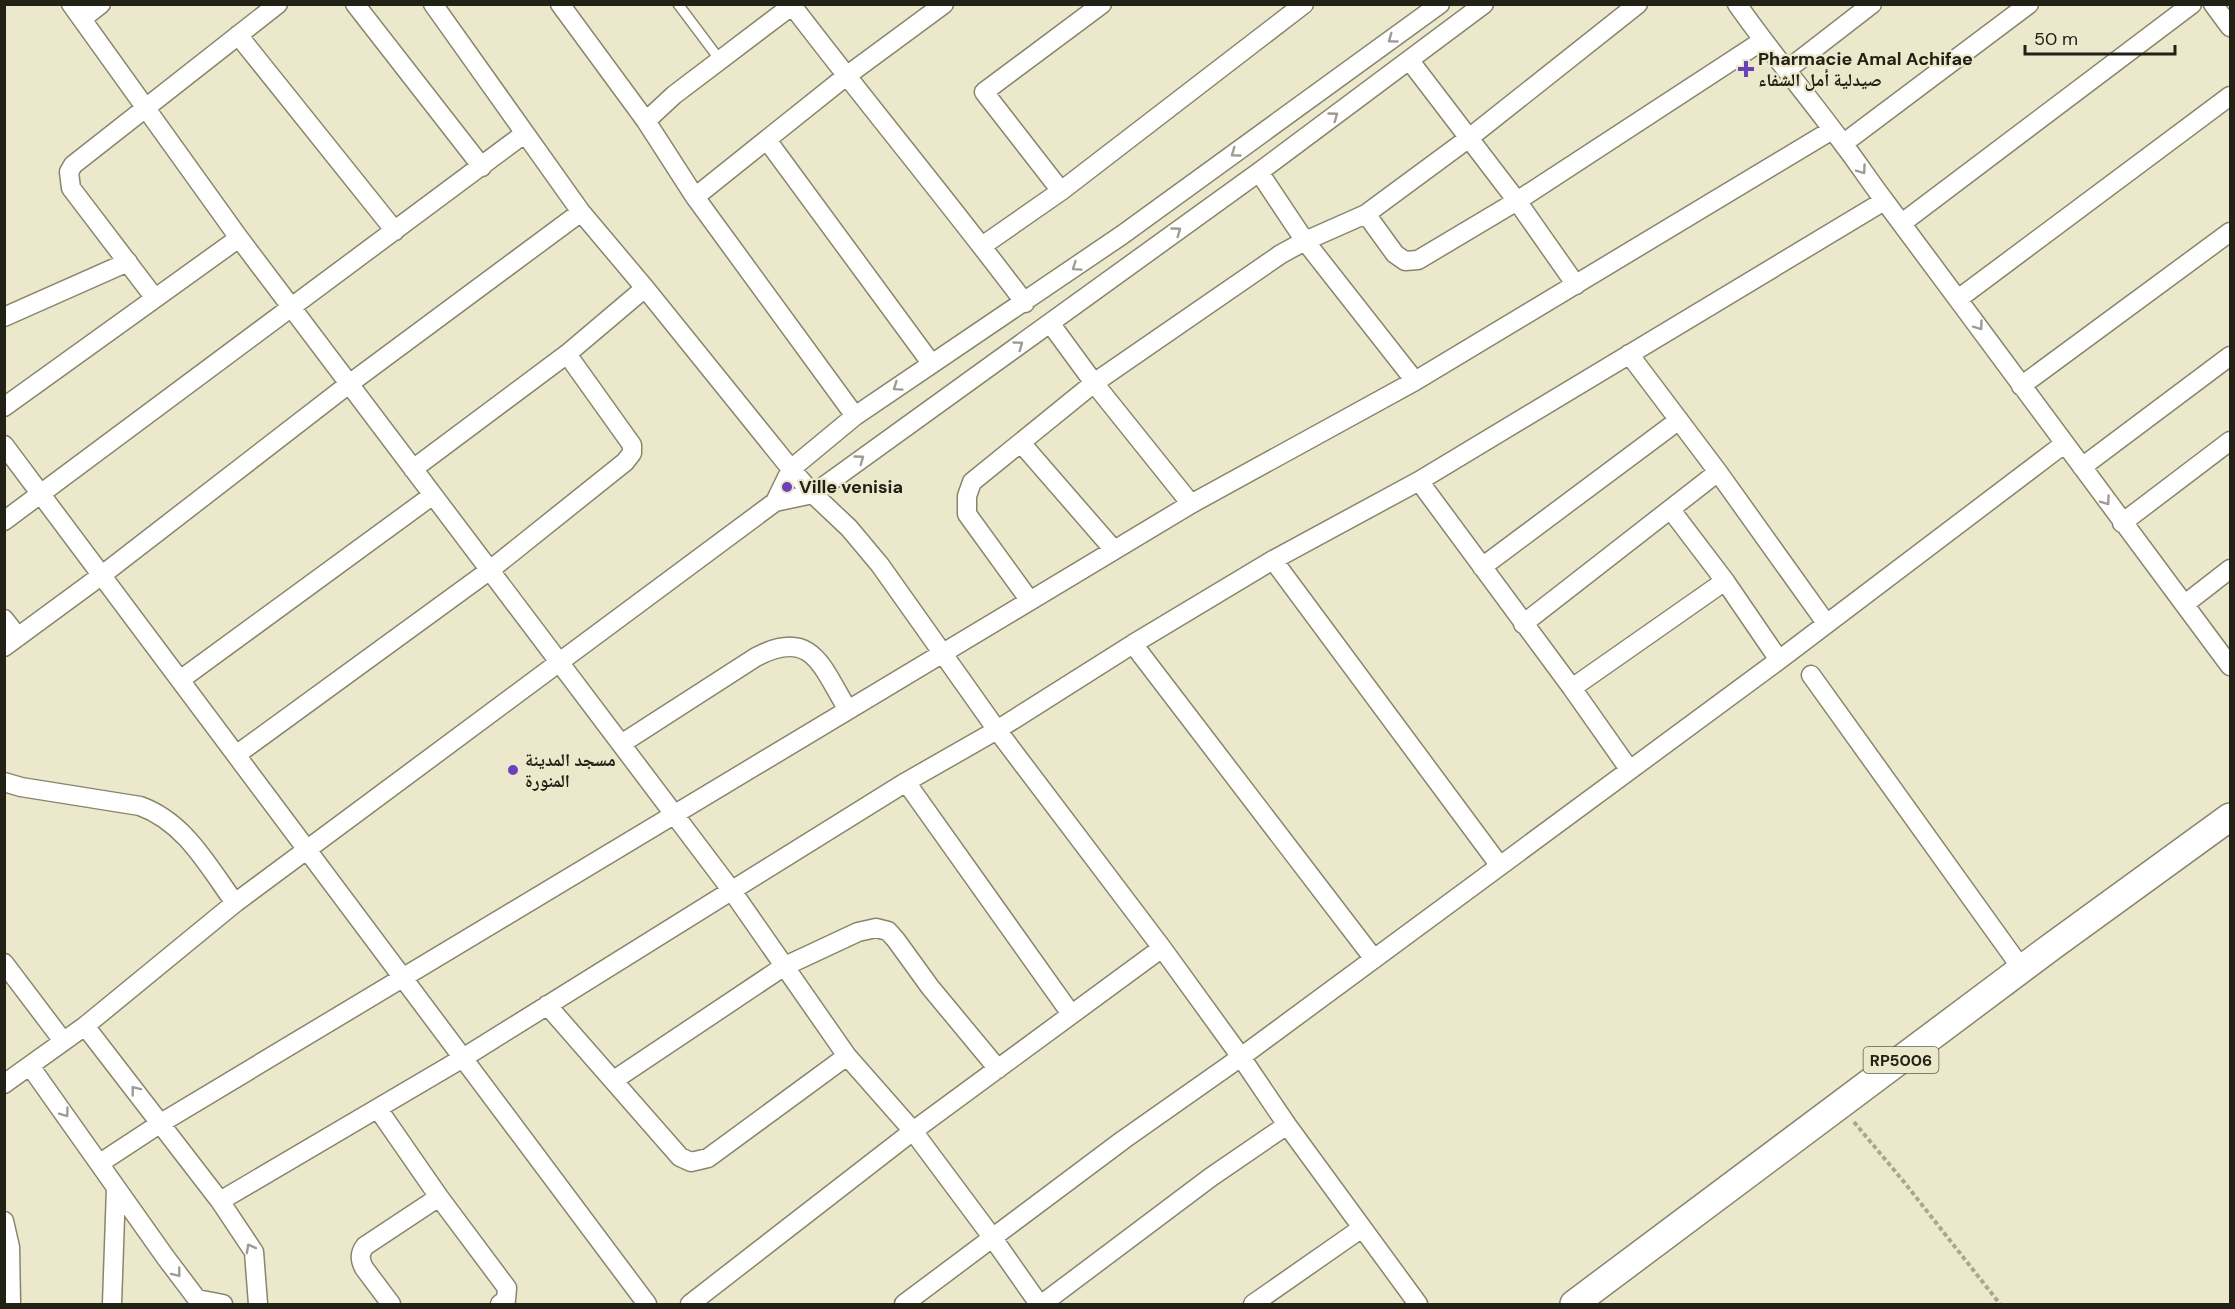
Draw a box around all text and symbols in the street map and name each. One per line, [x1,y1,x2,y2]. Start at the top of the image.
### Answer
scale bar [2025,18,2175,56]
text: 50 m [2034,27,2078,51]
one-way arrow [1388,32,1399,43]
place label: Pharmacie Amal Achifae صيدلية أمل الشفاء [1758,47,1973,92]
marker: Pharmacie Amal Achifae صيدلية أمل الشفاء [1739,62,1753,76]
one-way arrow [1328,113,1339,124]
one-way arrow [1230,146,1241,157]
one-way arrow [1855,163,1866,174]
one-way arrow [1170,227,1181,238]
one-way arrow [1072,260,1083,271]
one-way arrow [1971,320,1982,331]
one-way arrow [1012,342,1023,353]
one-way arrow [892,380,903,391]
one-way arrow [854,455,865,466]
place label: Ville venisia [799,475,903,499]
marker: Ville venisia [780,480,794,494]
one-way arrow [2099,494,2110,505]
place label: مسجد المدينة المنورة [525,748,616,793]
marker: مسجد المدينة المنورة [506,763,520,777]
road number: RP5006 [1864,1047,1938,1073]
one-way arrow [132,1086,143,1097]
one-way arrow [57,1107,68,1118]
one-way arrow [246,1243,257,1254]
one-way arrow [170,1266,181,1277]

